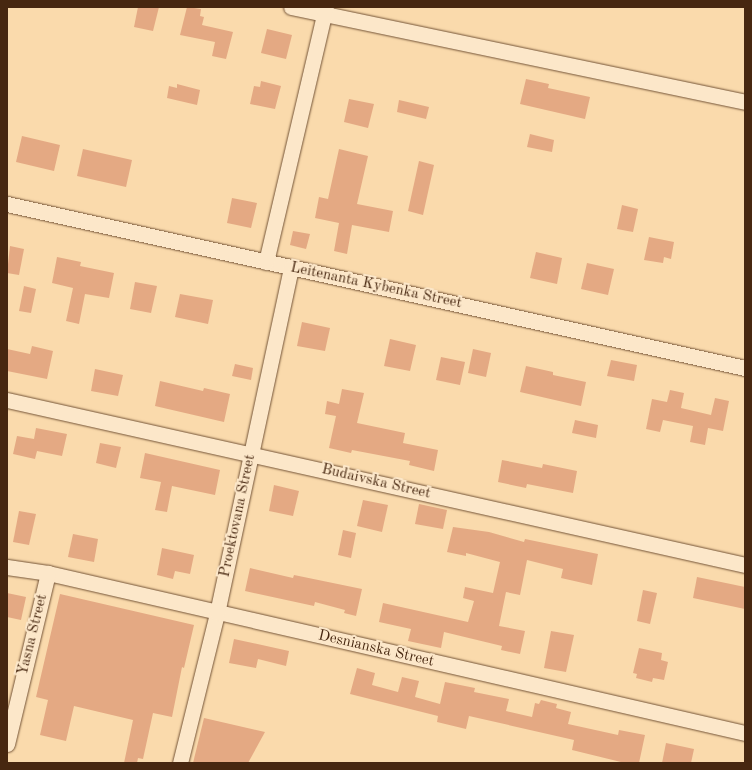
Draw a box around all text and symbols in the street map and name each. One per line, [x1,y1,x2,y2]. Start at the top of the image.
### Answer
street label: Leitenanta Kybenka Street [289,259,463,313]
street label: Proektovana Street [216,453,260,579]
street label: Budaivska Street [320,461,432,503]
street label: Yasna Street [14,592,52,678]
street label: Desnianska Street [316,627,436,671]

